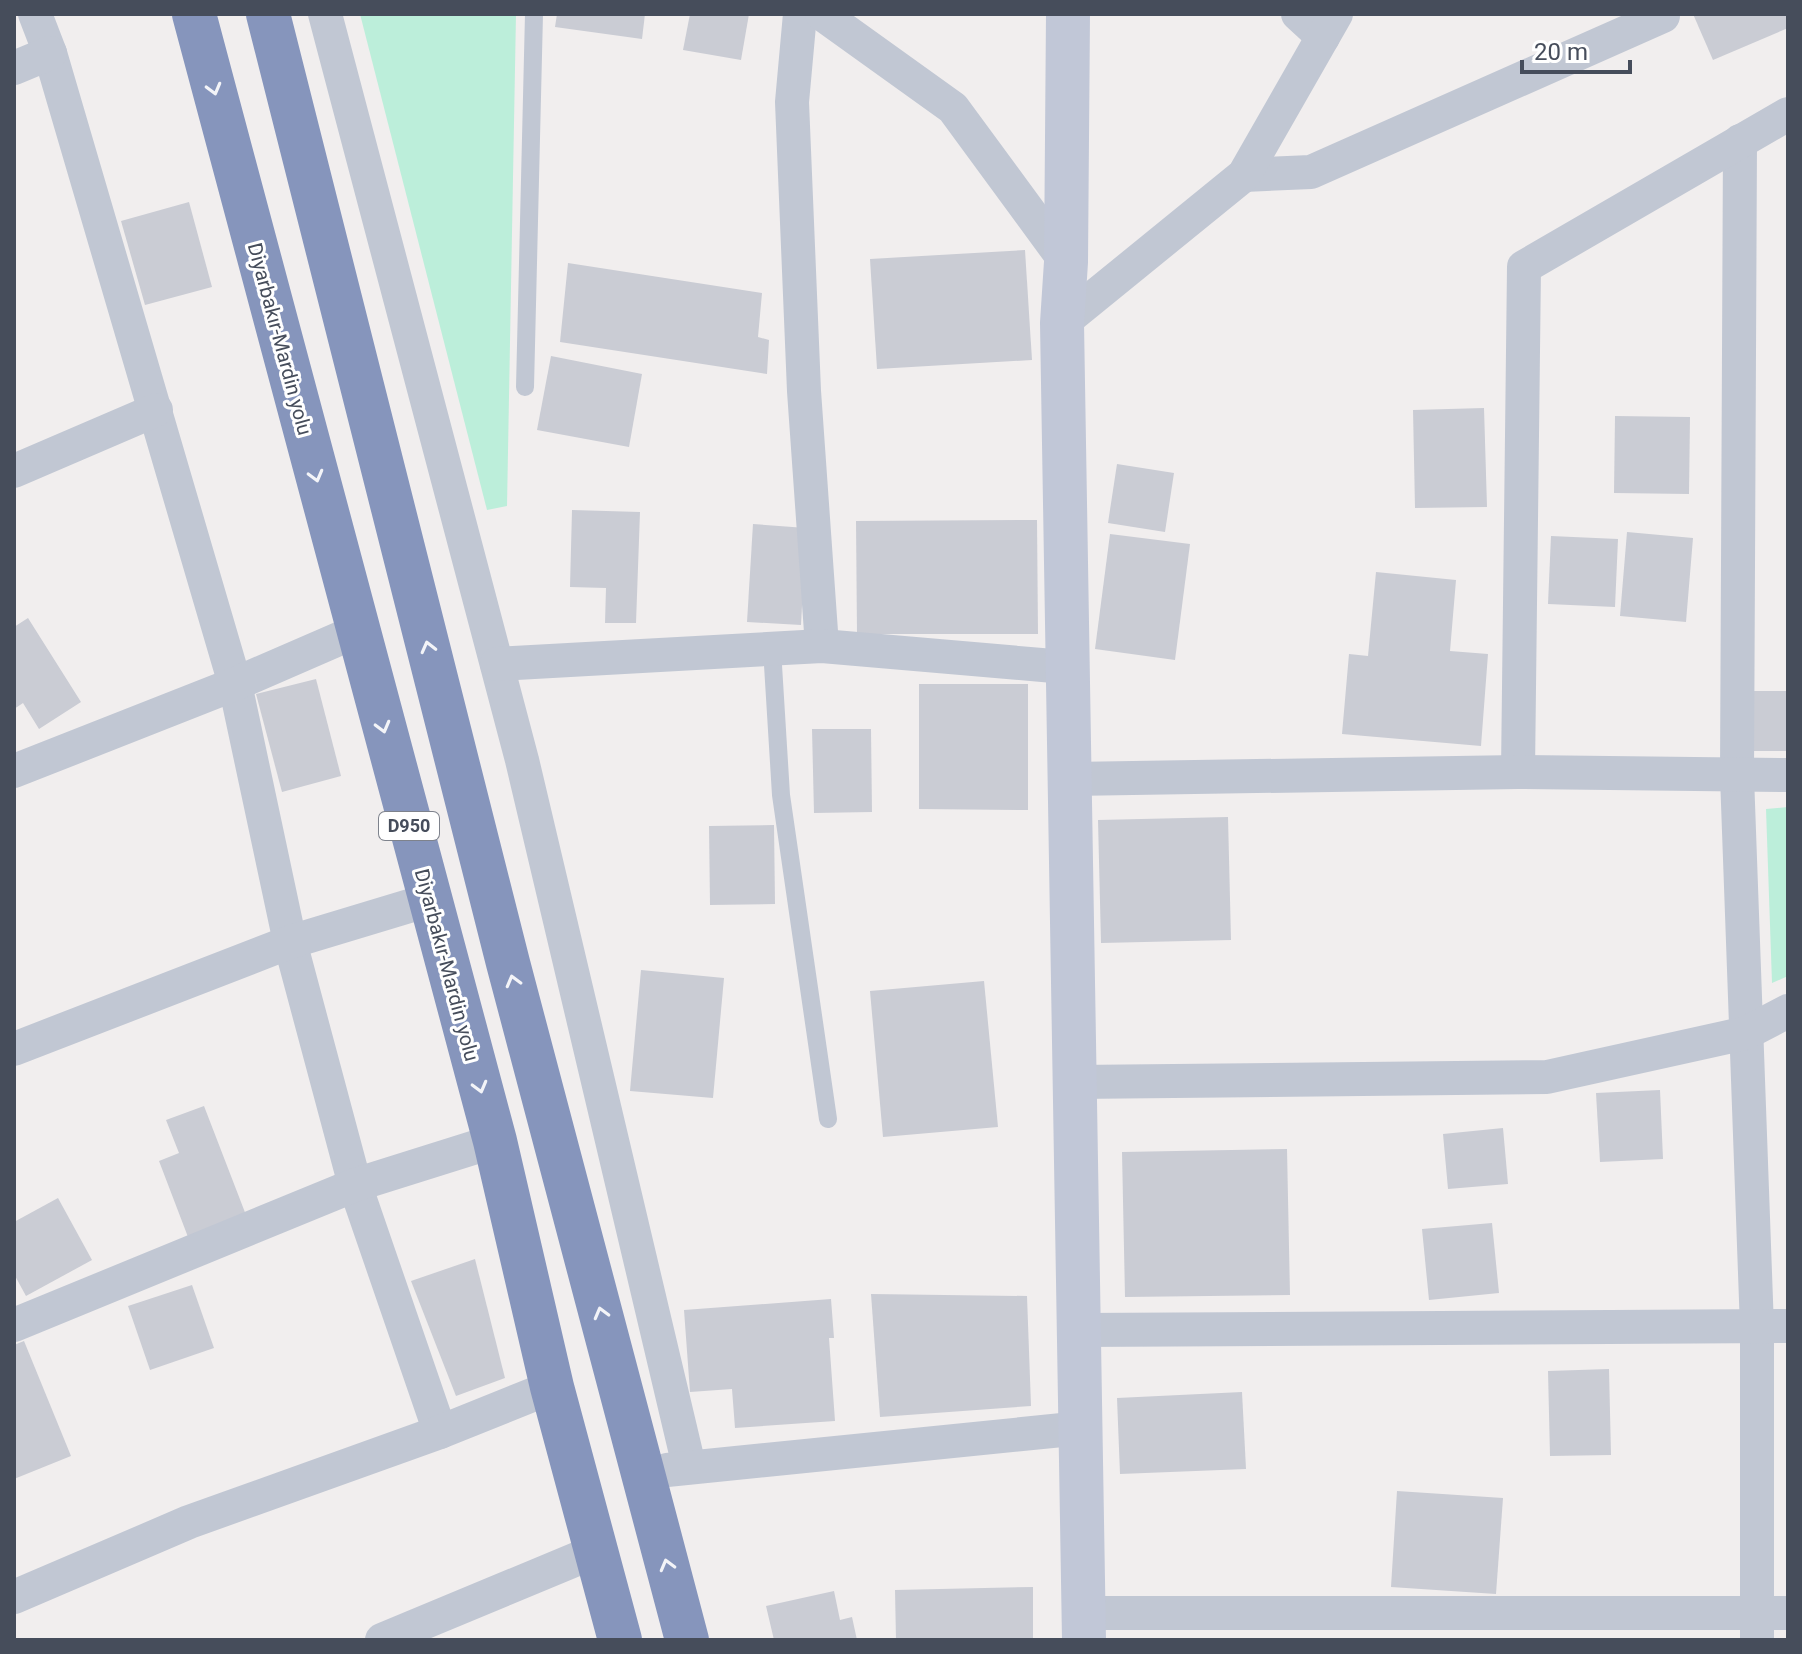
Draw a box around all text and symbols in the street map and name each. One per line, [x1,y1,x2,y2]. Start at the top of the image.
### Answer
scale bar [1522,24,1630,74]
text: 20 m [1534,38,1588,66]
one-way arrow [204,82,221,96]
street label: Diyarbakır-Mardin yolu [243,240,317,438]
one-way arrow [307,469,324,483]
one-way arrow [421,641,438,655]
one-way arrow [373,720,390,734]
road number: D950 [379,812,439,840]
street label: Diyarbakır-Mardin yolu [410,866,484,1064]
one-way arrow [505,974,522,988]
one-way arrow [471,1079,487,1093]
one-way arrow [593,1307,610,1321]
one-way arrow [660,1558,677,1572]

